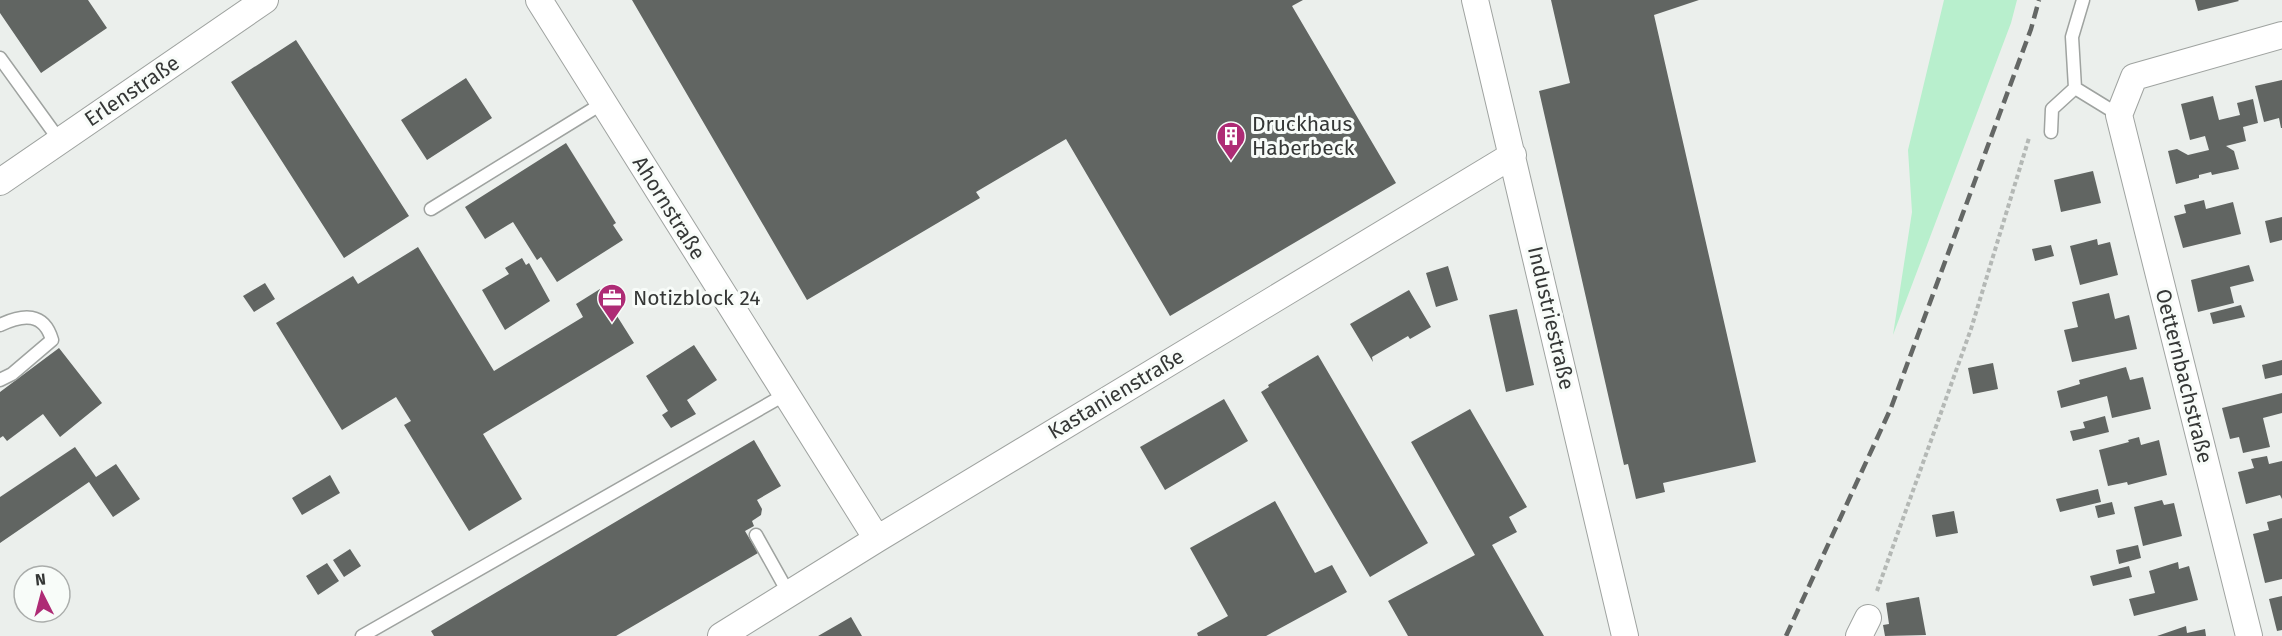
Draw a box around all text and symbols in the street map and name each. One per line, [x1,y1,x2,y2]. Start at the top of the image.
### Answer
street label: Erlenstraße [80,50,184,132]
place label: Druckhaus Haberbeck [1252,111,1355,161]
building icon: Druckhaus Haberbeck [1215,120,1247,162]
street label: Ahornstraße [627,151,711,265]
street label: Industriestraße [1522,244,1580,392]
office icon: Notizblock 24 [596,282,628,324]
place label: Notizblock 24 [633,285,760,311]
street label: Oetternbachstraße [2150,286,2218,466]
street label: Kastanienstraße [1043,343,1189,445]
north arrow [12,564,72,624]
text: N [34,570,47,590]

